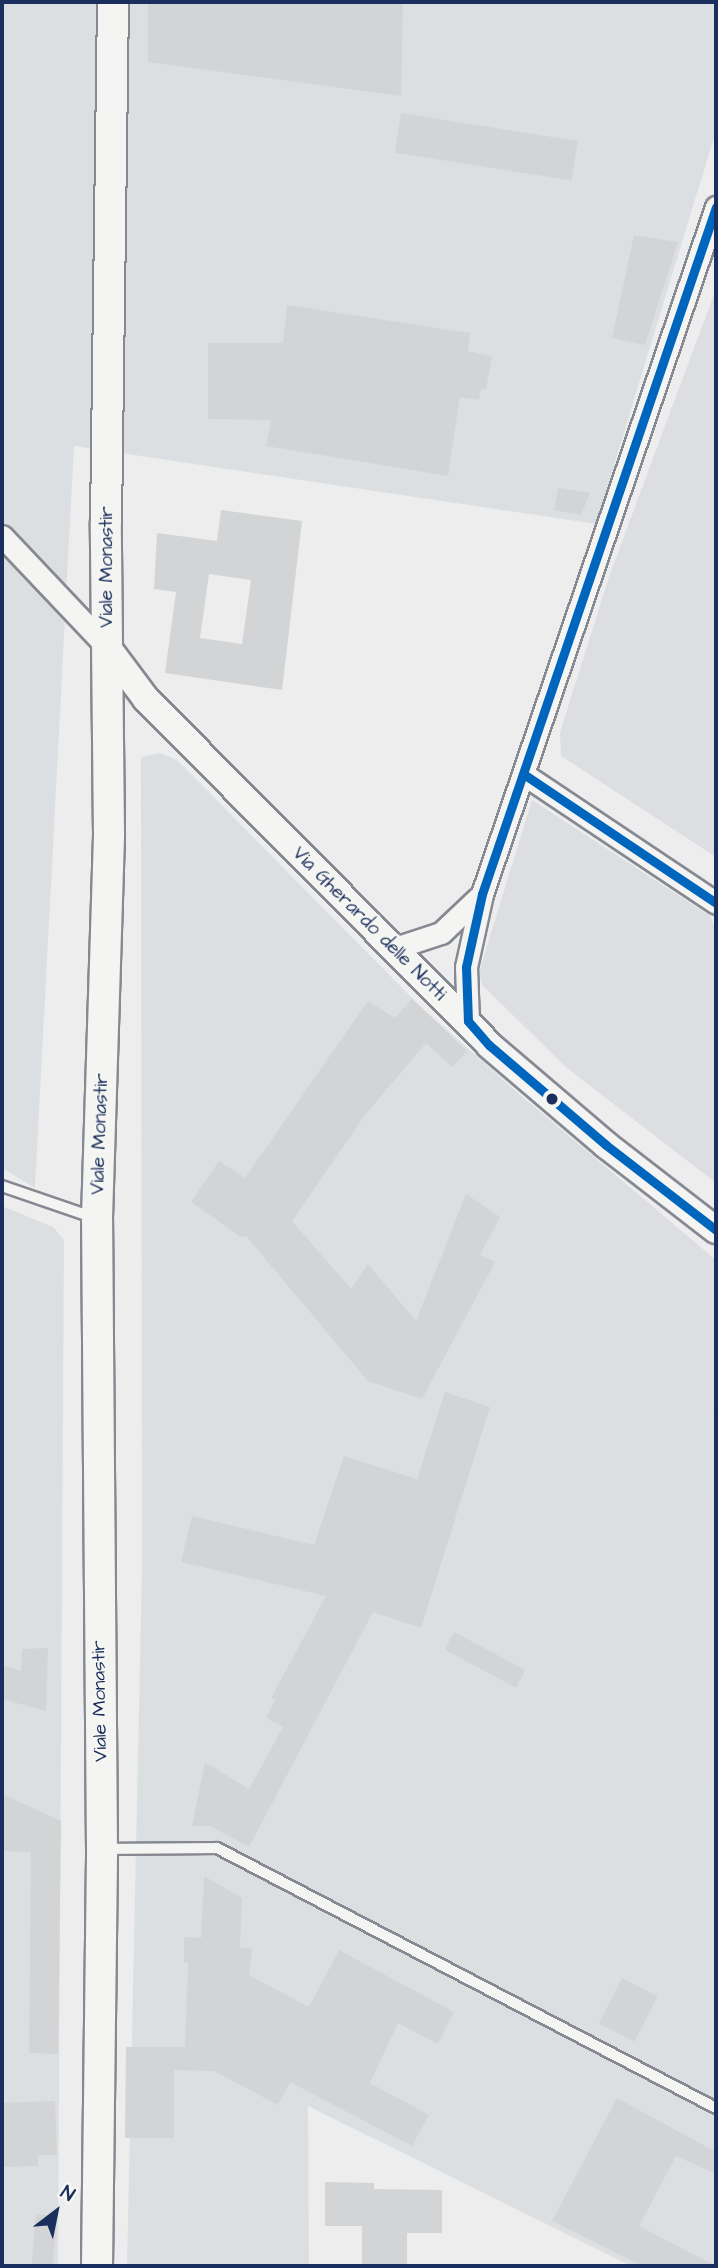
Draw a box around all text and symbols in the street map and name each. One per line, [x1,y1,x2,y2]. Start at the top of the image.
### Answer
street label: Viale Monastir [96,506,118,628]
street label: Via Gherardo delle Notti [287,842,451,1006]
street label: Viale Monastir [86,1073,114,1195]
unlabelled marker [545,1092,559,1106]
street label: Viale Monastir [88,1640,112,1762]
north arrow [21,2177,91,2247]
text: N [55,2179,80,2208]

